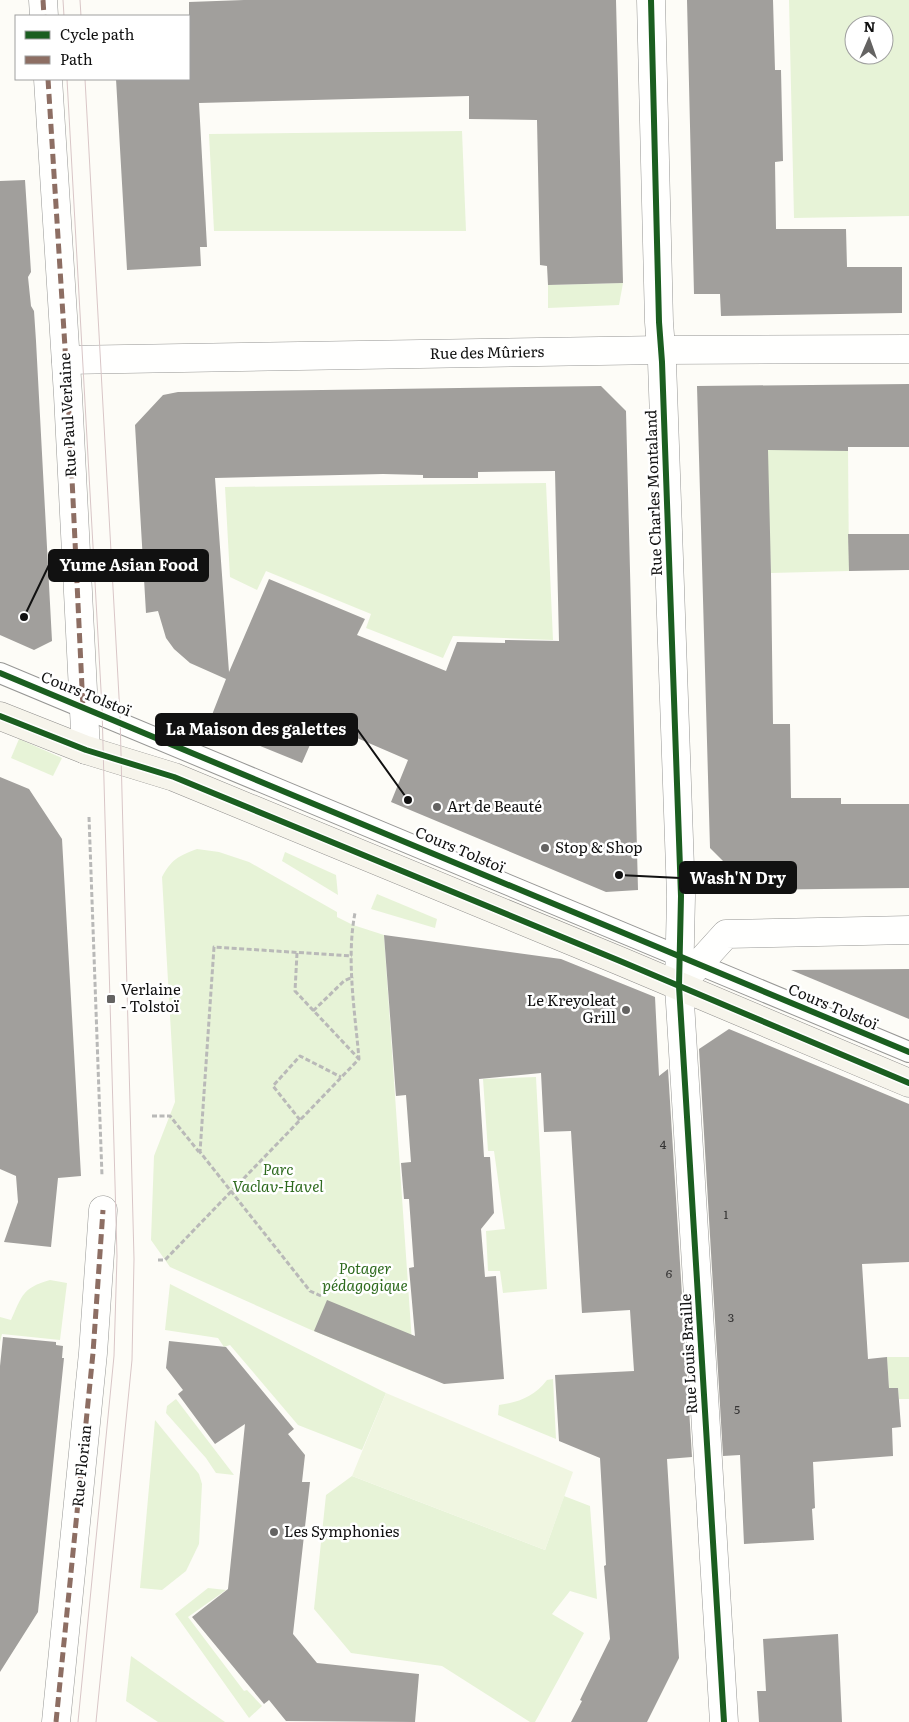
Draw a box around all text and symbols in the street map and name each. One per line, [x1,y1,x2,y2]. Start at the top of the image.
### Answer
legend [15,15,190,80]
north arrow [844,15,894,65]
text: N [863,16,876,36]
text: Cycle path [60,22,135,45]
text: Path [60,47,93,70]
street label: Rue des Mûriers [430,339,545,364]
street label: Rue Paul Verlaine [52,352,81,478]
street label: Rue Charles Montaland [638,409,667,577]
callout: Yume Asian Food [49,550,208,581]
text: Yume Asian Food [60,552,199,576]
street label: Cours Tolstoï [38,664,135,721]
callout: La Maison des galettes [156,714,357,745]
text: La Maison des galettes [166,716,346,740]
place label: Art de Beauté [447,794,542,817]
marker: Art de Beauté [431,801,443,813]
street label: Cours Tolstoï [412,819,509,878]
place label: Stop & Shop [555,835,643,858]
marker: Stop & Shop [539,842,551,854]
callout: Wash'N Dry [680,862,796,893]
text: Wash'N Dry [690,865,786,889]
street label: Cours Tolstoï [785,976,882,1035]
place label: Verlaine - Tolstoï [121,977,181,1017]
place label: Le Kreyoleat Grill [527,988,616,1028]
marker: Verlaine - Tolstoï [105,993,117,1005]
marker: Le Kreyoleat Grill [620,1004,632,1016]
house number: 4 [660,1135,667,1153]
park label: Parc Vaclav-Havel [232,1157,324,1197]
house number: 1 [724,1205,729,1223]
park label: Potager pédagogique [322,1256,408,1296]
house number: 6 [666,1264,673,1282]
street label: Rue Louis Braille [673,1293,702,1415]
house number: 3 [728,1308,734,1326]
house number: 5 [734,1400,740,1418]
street label: Rue Florian [65,1423,96,1508]
place label: Les Symphonies [284,1519,400,1542]
marker: Les Symphonies [268,1526,280,1538]

